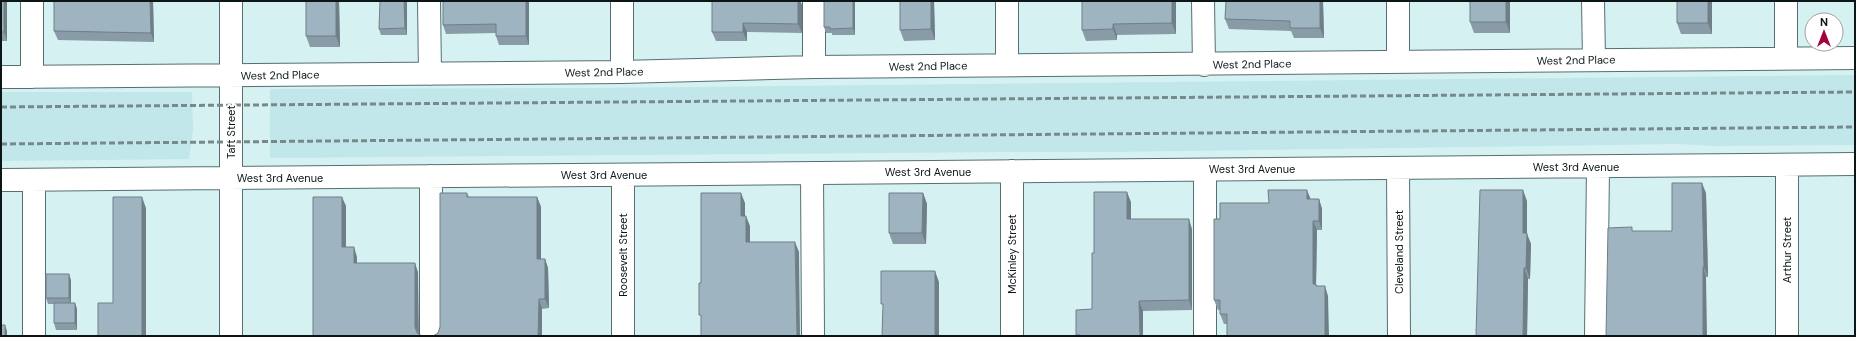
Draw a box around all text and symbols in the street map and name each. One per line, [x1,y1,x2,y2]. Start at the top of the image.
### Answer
north arrow [1804,12,1844,52]
text: N [1820,15,1828,29]
street label: West 2nd Place [1537,52,1615,68]
street label: West 2nd Place [1213,56,1291,72]
street label: West 2nd Place [889,58,967,74]
street label: West 2nd Place [565,64,643,80]
street label: West 2nd Place [241,67,319,83]
street label: Taft Street [224,105,238,159]
street label: West 3rd Avenue [1533,160,1619,174]
street label: West 3rd Avenue [1209,162,1295,176]
street label: West 3rd Avenue [885,165,971,179]
street label: West 3rd Avenue [561,168,647,182]
street label: West 3rd Avenue [237,171,323,185]
street label: Cleveland Street [1392,210,1406,294]
street label: Roosevelt Street [616,213,630,297]
street label: McKinley Street [1005,214,1019,294]
street label: Arthur Street [1780,217,1794,283]

